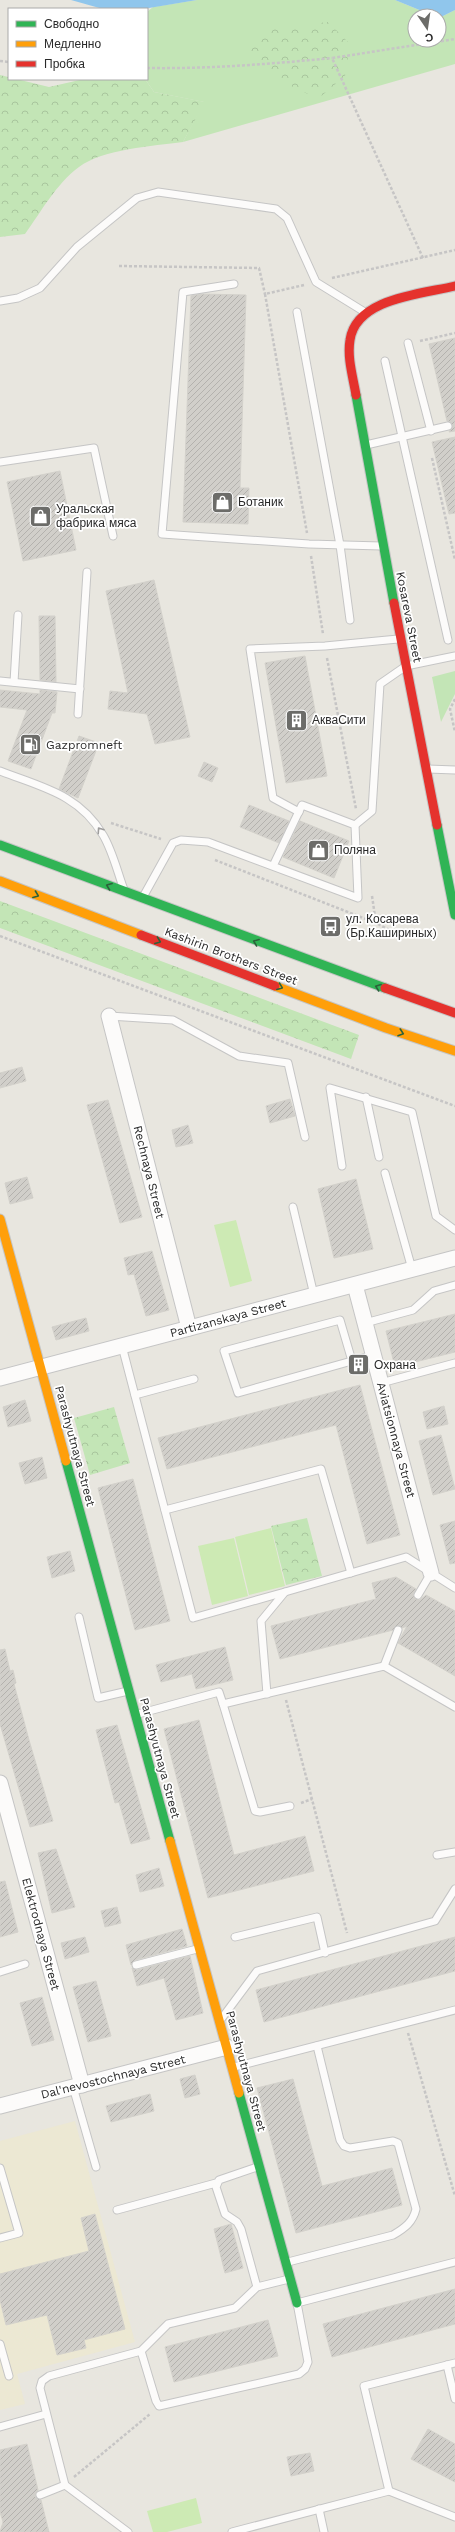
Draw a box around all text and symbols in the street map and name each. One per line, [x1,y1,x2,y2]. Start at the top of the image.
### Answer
legend [8,8,148,80]
north arrow [407,8,447,48]
text: Свободно [44,17,99,31]
text: С [424,30,434,44]
text: Медленно [44,37,101,51]
text: Пробка [44,57,85,71]
shop icon: Ботаник [210,489,236,515]
place label: Ботаник [238,495,284,509]
place label: Уральская фабрика мяса [56,502,137,530]
shop icon: Уральская фабрика мяса [28,503,54,529]
street label: Kosareva Street [393,571,425,663]
building icon: АкваСити [283,707,309,733]
place label: АкваСити [312,713,366,727]
fuel station icon: Gazpromneft [18,732,44,758]
place label: Gazpromneft [46,738,122,752]
one-way arrow [98,828,105,835]
shop icon: Поляна [305,837,331,863]
place label: Поляна [334,843,376,857]
one-way arrow [105,883,112,891]
one-way arrow [33,890,40,898]
place label: ул. Косарева (Бр.Кашириных) [346,912,437,940]
bus stop icon: ул. Косарева (Бр.Кашириных) [318,913,344,939]
street label: Kashirin Brothers Street [163,924,299,988]
one-way arrow [154,936,161,944]
one-way arrow [253,938,260,946]
one-way arrow [276,983,283,991]
one-way arrow [375,983,382,991]
one-way arrow [398,1028,405,1036]
street label: Rechnaya Street [131,1124,167,1220]
street label: Partizanskaya Street [168,1296,288,1340]
building icon: Охрана [346,1352,372,1378]
place label: Охрана [374,1358,416,1372]
street label: Aviatsionnaya Street [374,1381,418,1499]
street label: Parashyutnaya Street [52,1384,98,1508]
street label: Parashyutnaya Street [137,1696,183,1820]
street label: Elektrodnaya Street [19,1876,63,1992]
street label: Parashyutnaya Street [223,2009,269,2133]
street label: Dal'nevostochnaya Street [39,2052,187,2102]

